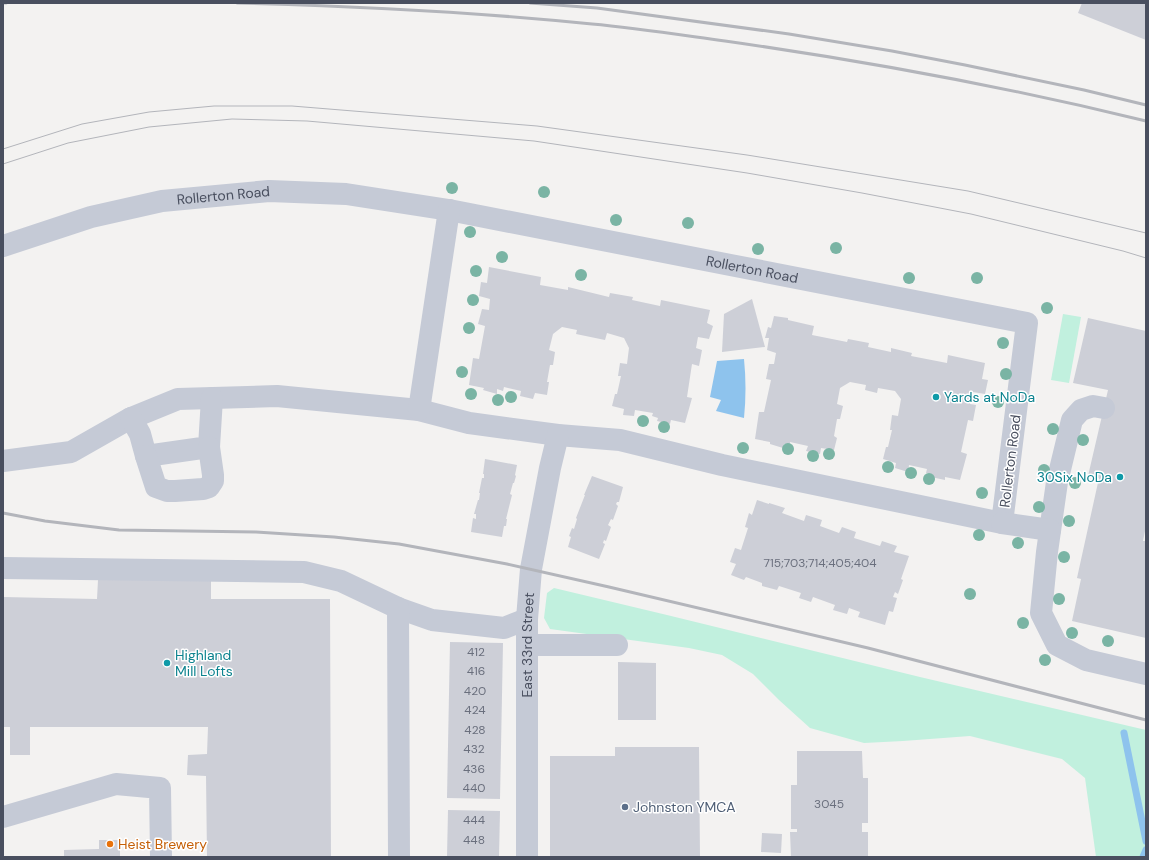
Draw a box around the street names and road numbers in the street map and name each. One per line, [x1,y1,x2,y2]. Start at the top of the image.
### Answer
street label: Rollerton Road [176,182,271,209]
street label: Rollerton Road [704,251,800,287]
street label: Rollerton Road [995,413,1025,509]
street label: East 33rd Street [518,592,538,698]

